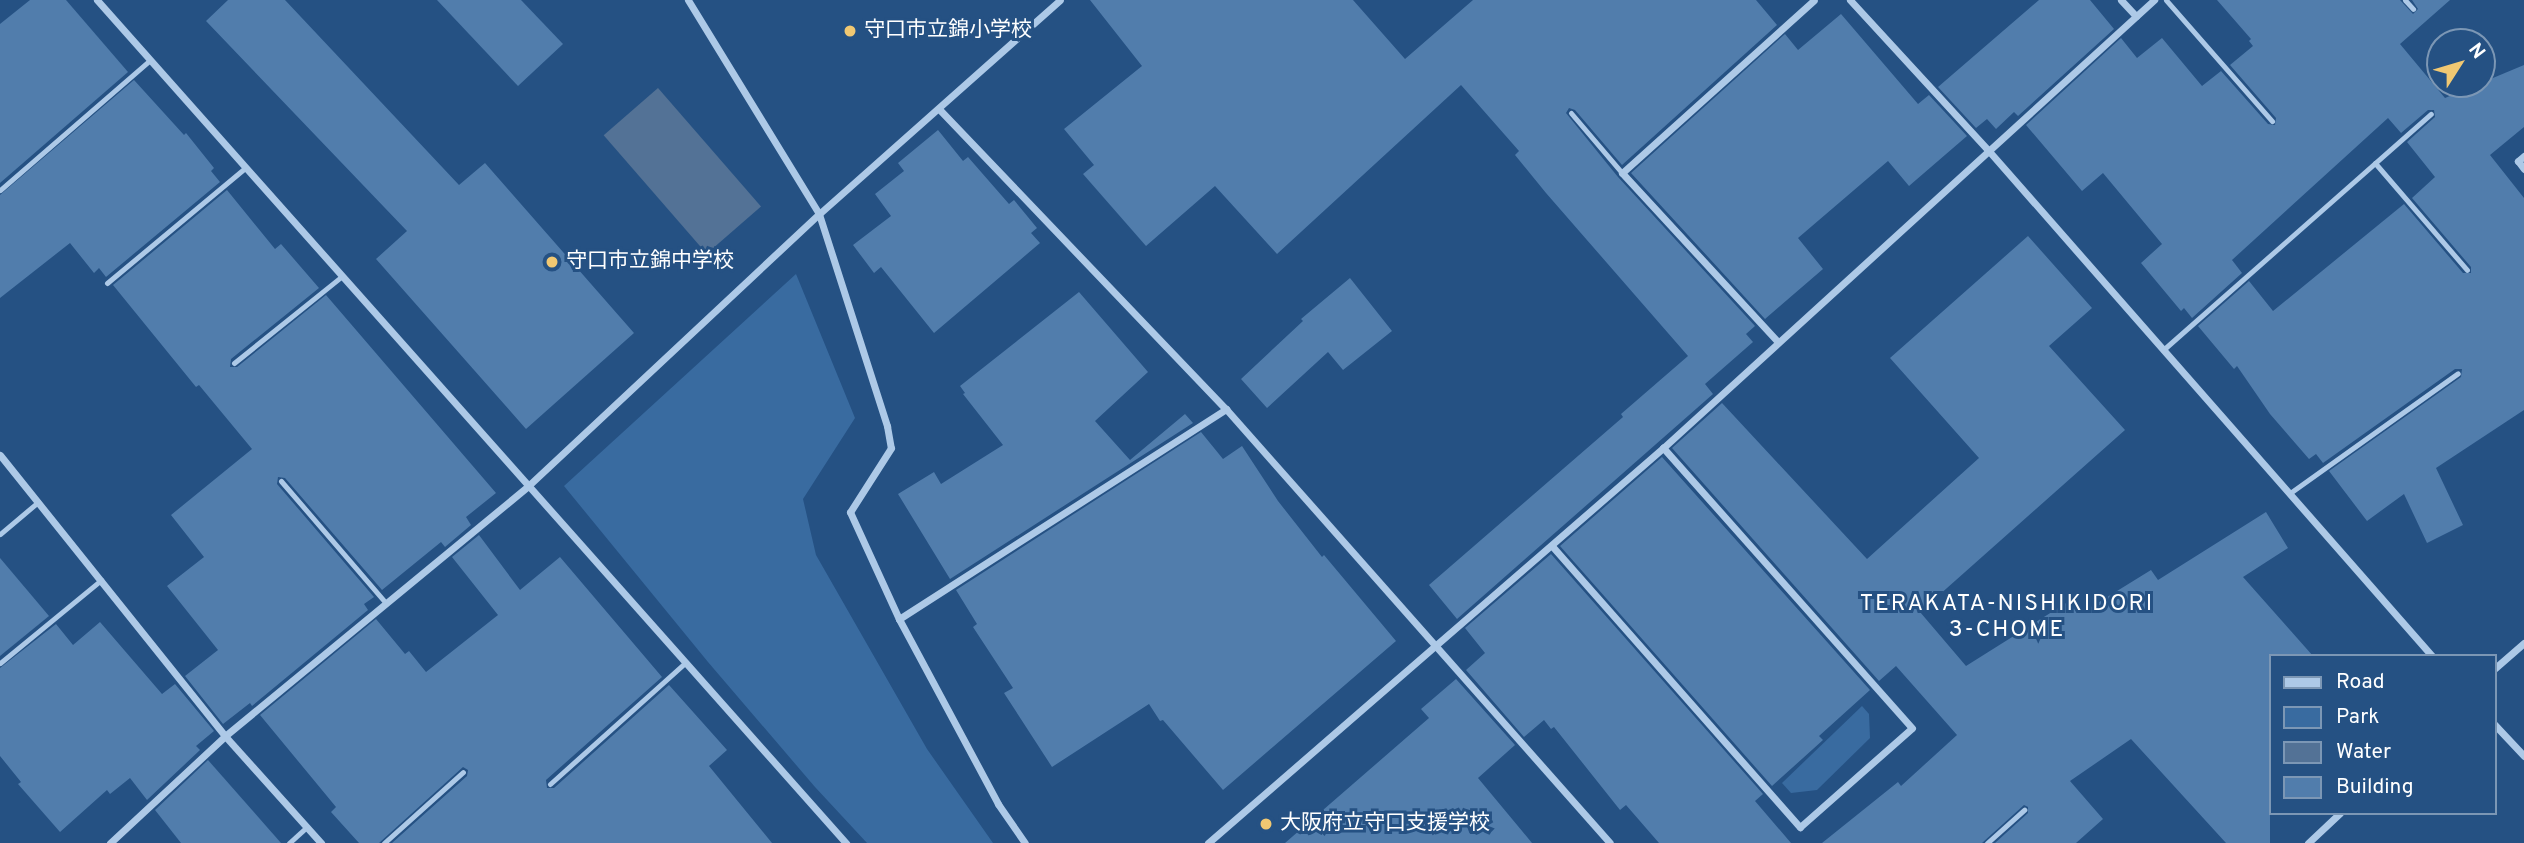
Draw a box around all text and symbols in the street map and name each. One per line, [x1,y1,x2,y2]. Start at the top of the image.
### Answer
place label: 守口市立錦小学校 [864,18,1032,44]
marker: 守口市立錦小学校 [842,23,858,39]
north arrow [2426,28,2496,98]
text: N [2462,39,2490,64]
place label: 守口市立錦中学校 [566,249,734,275]
marker: 守口市立錦中学校 [544,254,560,270]
district label: TERAKATA-NISHIKIDORI 3-CHOME [1862,591,2152,645]
legend [2268,654,2496,815]
text: Road [2336,669,2385,696]
text: Park [2336,704,2379,731]
text: Water [2336,739,2391,766]
text: Building [2336,774,2414,801]
place label: 大阪府立守口支援学校 [1280,811,1490,837]
marker: 大阪府立守口支援学校 [1258,816,1274,832]

